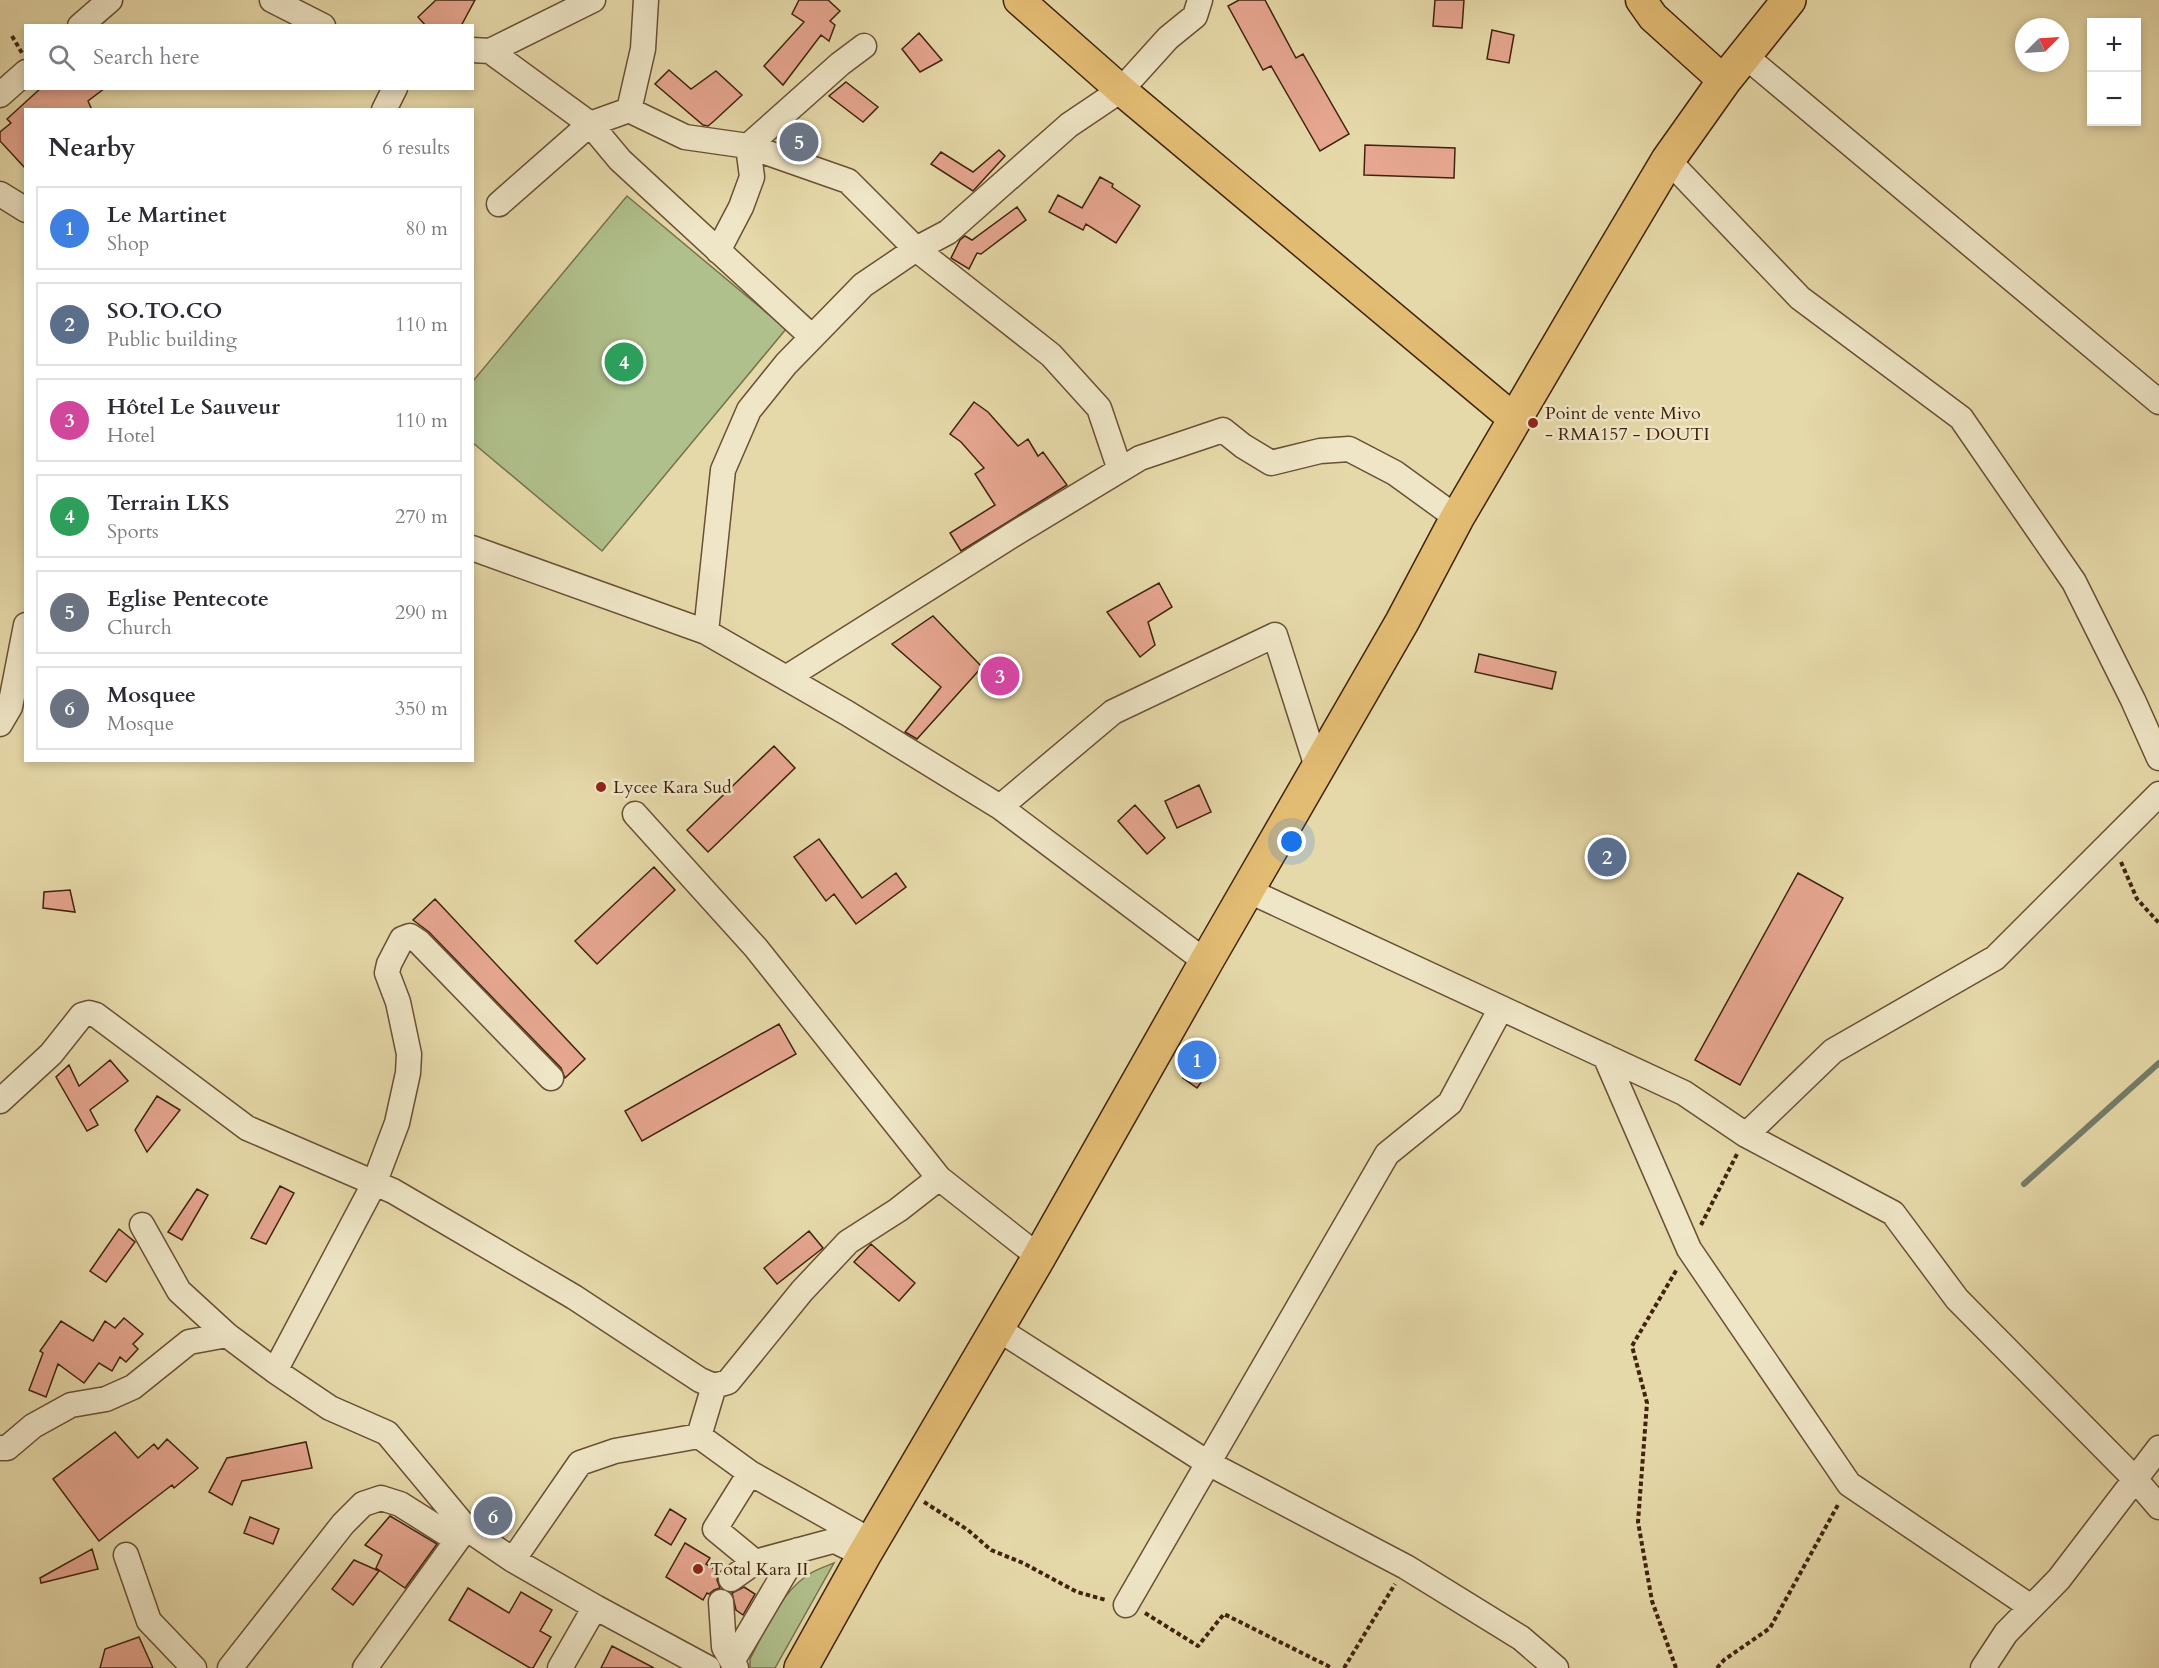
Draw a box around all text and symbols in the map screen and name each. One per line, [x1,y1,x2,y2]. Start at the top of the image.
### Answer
north arrow [2015,18,2069,72]
map controls [2087,18,2141,126]
button: + [2087,18,2141,72]
search box [24,24,474,90]
icon: search [45,41,78,74]
text: Search here [93,42,200,72]
button: − [2087,72,2141,126]
pin: 5 [780,120,818,164]
text: Nearby [48,130,136,165]
text: 6 results [382,134,450,161]
text: Le Martinet [107,200,226,230]
text: 1 [64,215,75,242]
text: 80 m [405,215,448,242]
text: Shop [107,230,149,257]
text: SO.TO.CO [107,296,222,326]
text: 2 [64,311,75,338]
text: 110 m [395,311,448,338]
text: Public building [107,326,237,353]
pin: 4 [604,340,644,385]
text: Hôtel Le Sauveur [107,392,280,422]
place label: Point de vente Mivo - RMA157 - DOUTI [1545,401,1710,447]
text: 3 [64,407,75,434]
text: 110 m [395,407,448,434]
marker: Point de vente Mivo - RMA157 - DOUTI [1526,416,1540,430]
text: Hotel [107,422,155,449]
text: Terrain LKS [107,488,229,518]
text: 4 [64,503,75,530]
text: 270 m [395,503,448,530]
text: Sports [107,518,159,545]
text: Eglise Pentecote [107,584,269,614]
text: 5 [64,599,75,626]
text: 290 m [395,599,448,626]
text: Church [107,614,172,641]
pin: 3 [980,654,1020,698]
text: Mosquee [107,680,196,710]
text: 6 [64,695,75,722]
text: 350 m [395,695,448,722]
text: Mosque [107,710,174,737]
place label: Lycee Kara Sud [613,775,732,800]
marker: Lycee Kara Sud [594,780,608,794]
your location [1277,827,1306,856]
pin: 2 [1588,834,1626,880]
pin: 1 [1178,1038,1216,1082]
pin: 6 [474,1494,512,1538]
place label: Total Kara II [710,1557,808,1582]
marker: Total Kara II [691,1562,705,1576]

